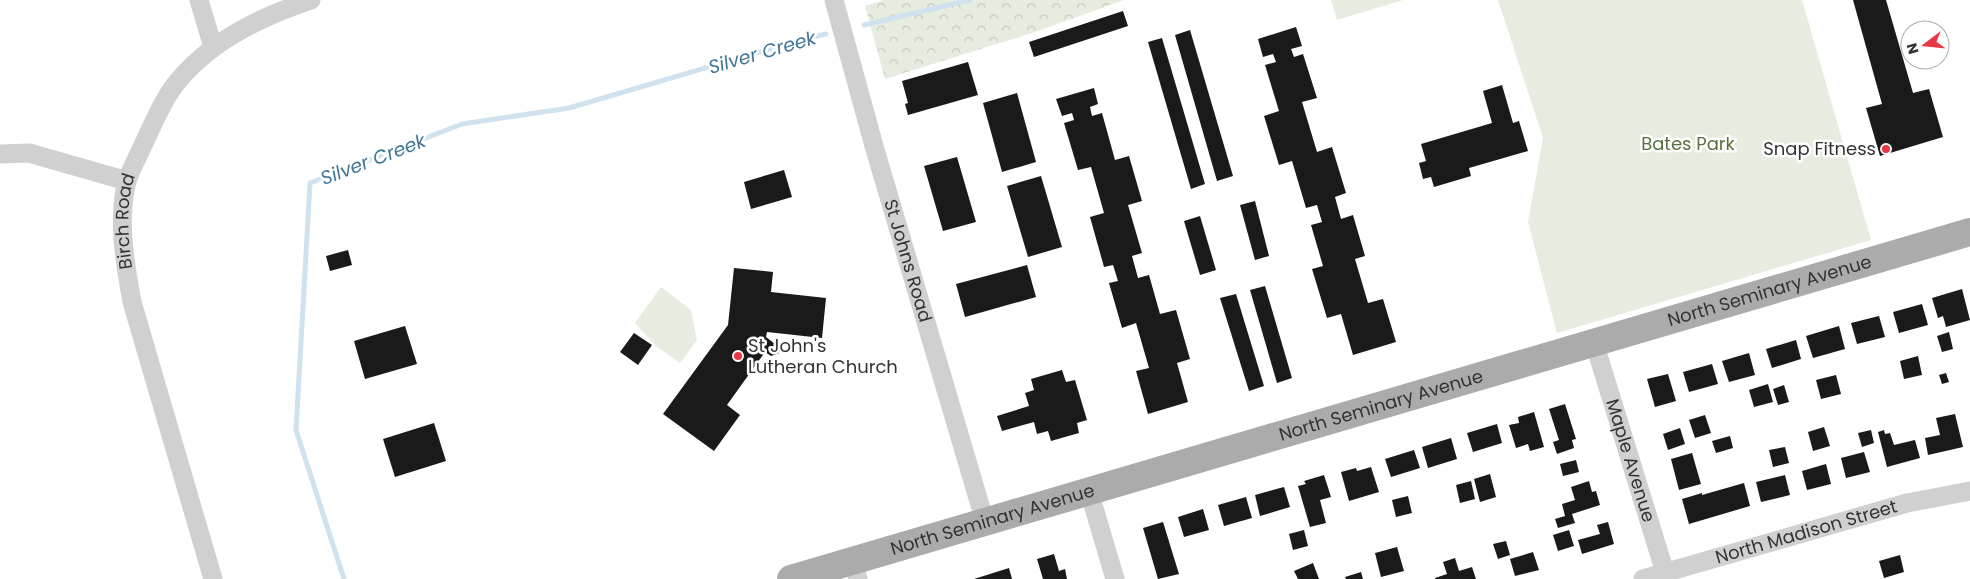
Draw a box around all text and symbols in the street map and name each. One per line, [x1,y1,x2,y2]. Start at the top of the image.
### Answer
north arrow [1900,20,1950,70]
water label: Silver Creek [705,24,820,81]
text: N [1901,41,1924,56]
water label: Silver Creek [317,127,431,192]
park label: Bates Park [1641,131,1736,156]
place label: Snap Fitness [1763,136,1876,161]
marker: Snap Fitness [1880,143,1892,155]
street label: Birch Road [109,170,141,271]
street label: St Johns Road [878,196,938,325]
street label: North Seminary Avenue [1664,249,1874,332]
place label: St John's Lutheran Church [748,333,898,379]
marker: St John's Lutheran Church [732,350,744,362]
street label: North Seminary Avenue [1276,363,1486,447]
street label: Maple Avenue [1600,396,1662,525]
street label: North Seminary Avenue [887,477,1097,561]
street label: North Madison Street [1712,493,1900,570]

